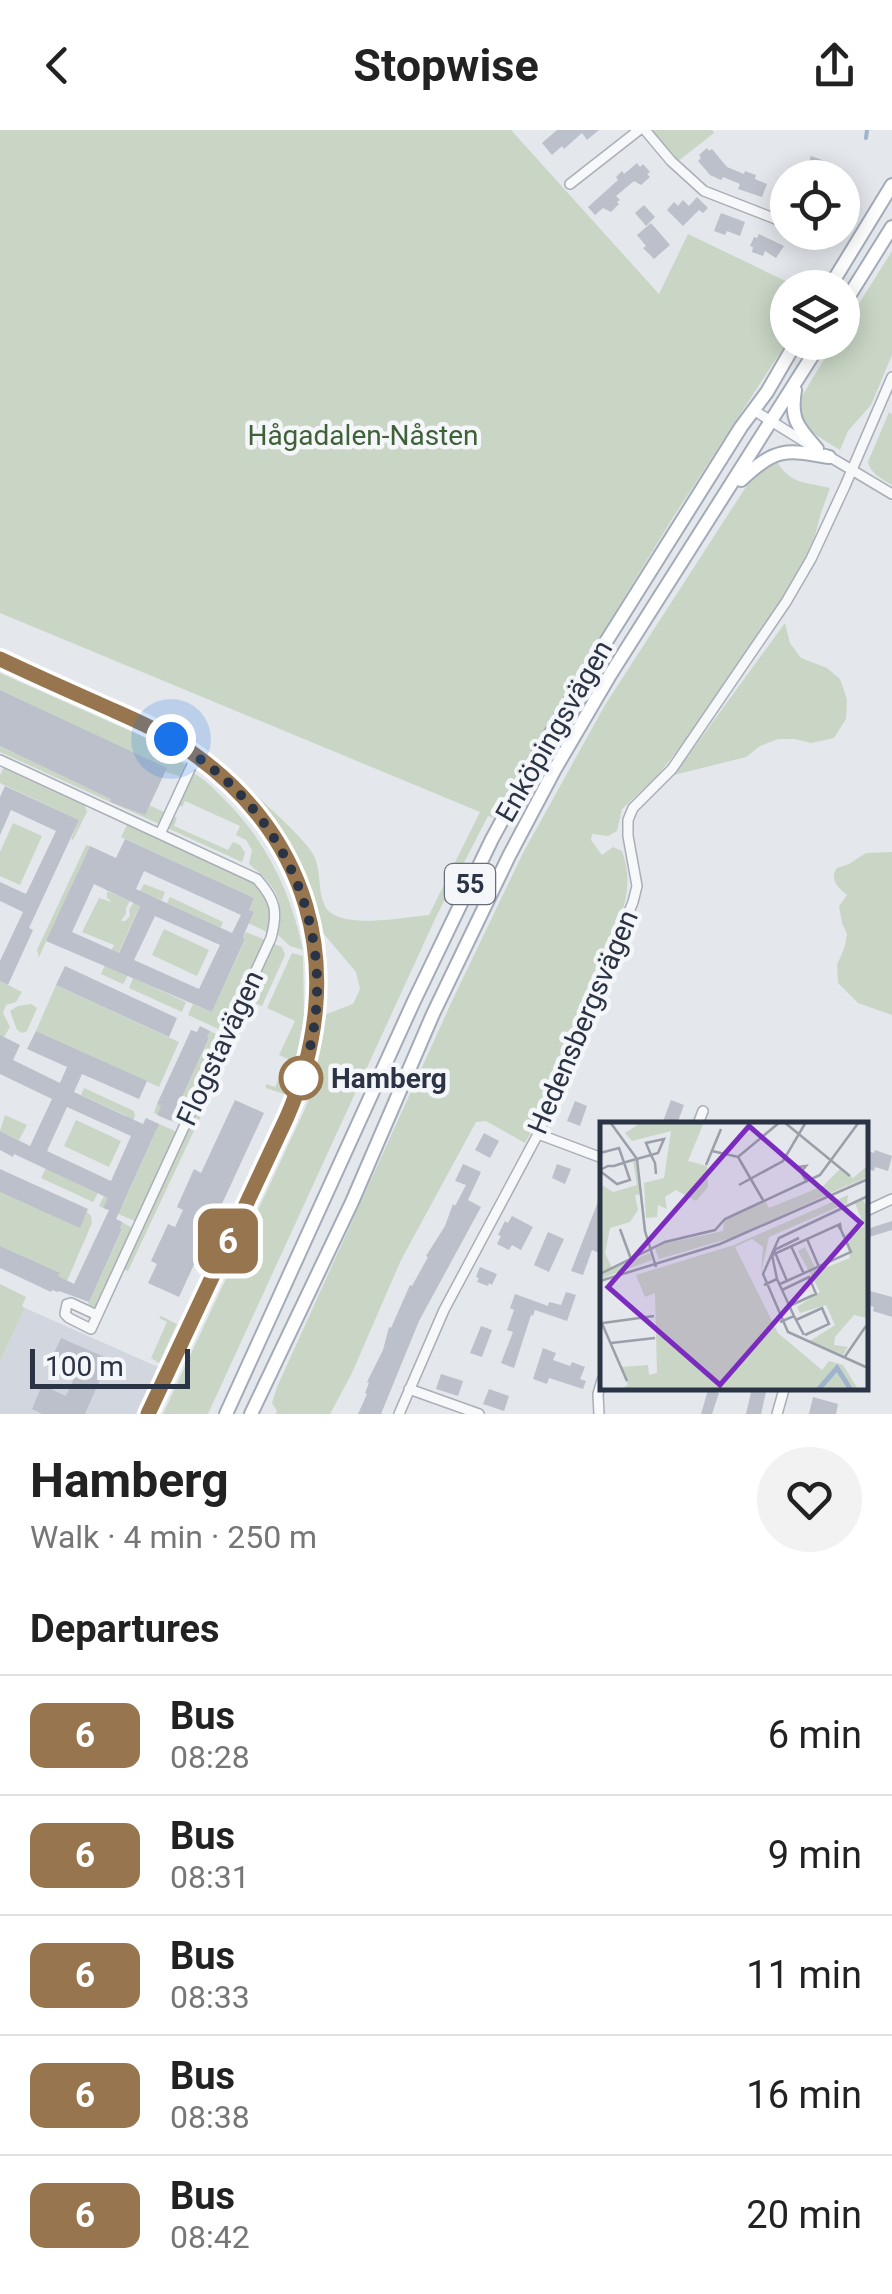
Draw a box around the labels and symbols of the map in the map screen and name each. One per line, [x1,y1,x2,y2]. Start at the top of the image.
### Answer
park label: Hågadalen-Nåsten [247,419,479,452]
street label: Enköpingsvägen [489,634,619,828]
your location [146,714,196,764]
road number: 55 [445,864,495,904]
street label: Hedensbergsvägen [521,905,645,1139]
street label: Flogstavägen [170,965,270,1131]
marker: Hamberg [280,1057,322,1099]
place label: Hamberg [331,1062,447,1095]
inset map [600,1122,867,1389]
line badge: 6 [196,1208,260,1274]
scale bar [30,1344,190,1388]

